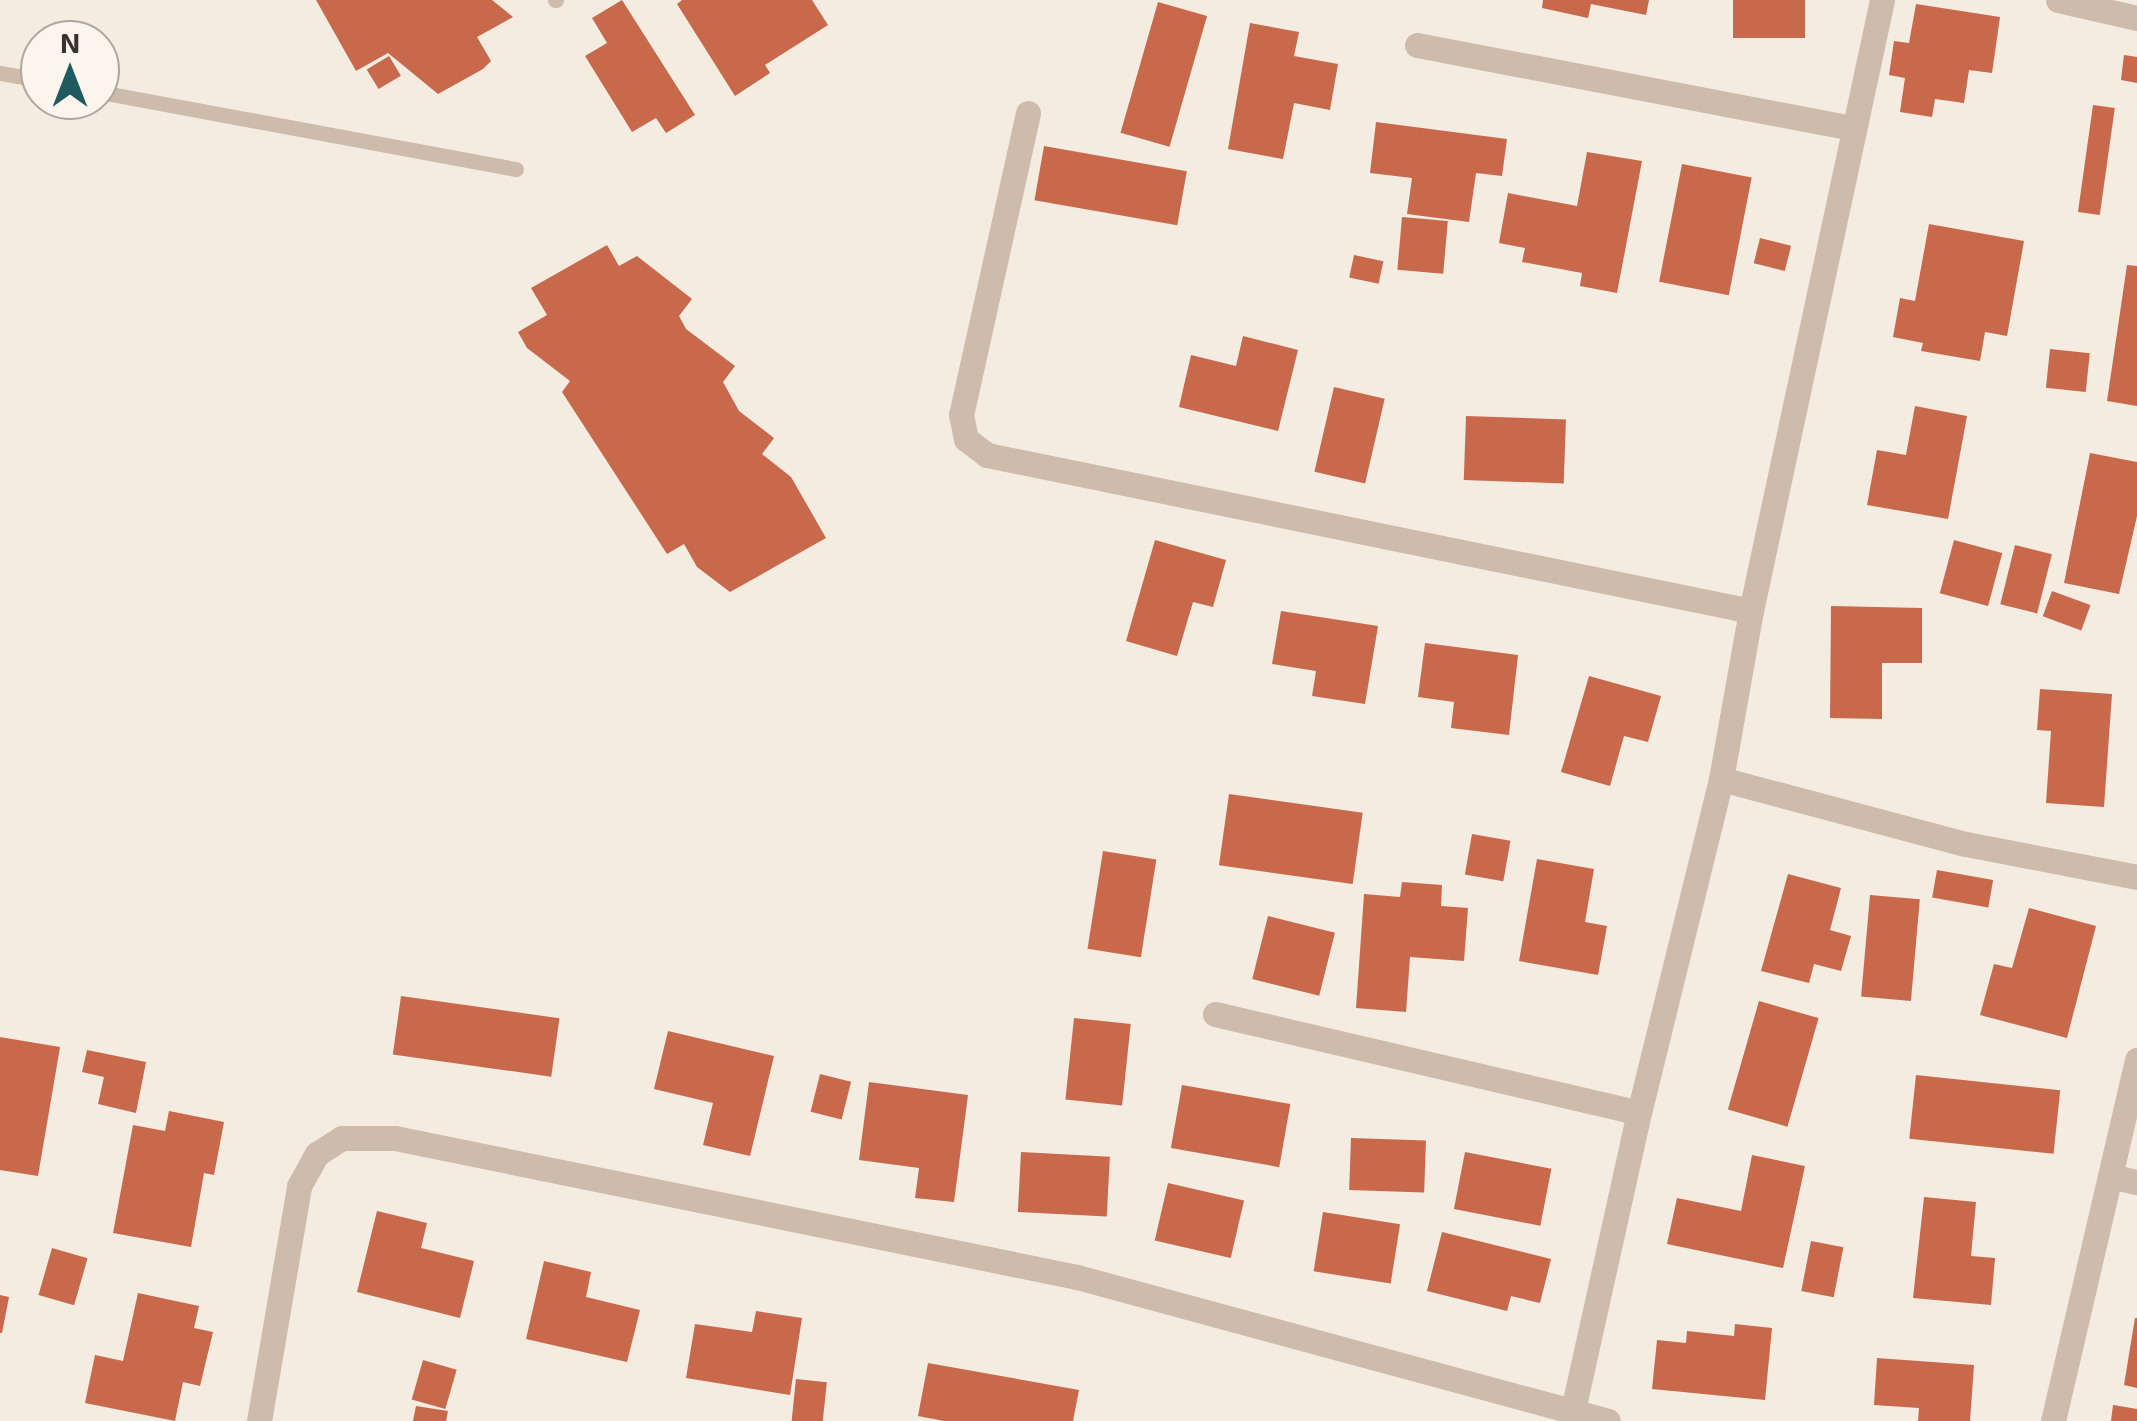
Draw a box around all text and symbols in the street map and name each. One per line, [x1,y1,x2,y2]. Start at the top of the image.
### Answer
north arrow [20,20,120,120]
text: N [60,25,80,59]

